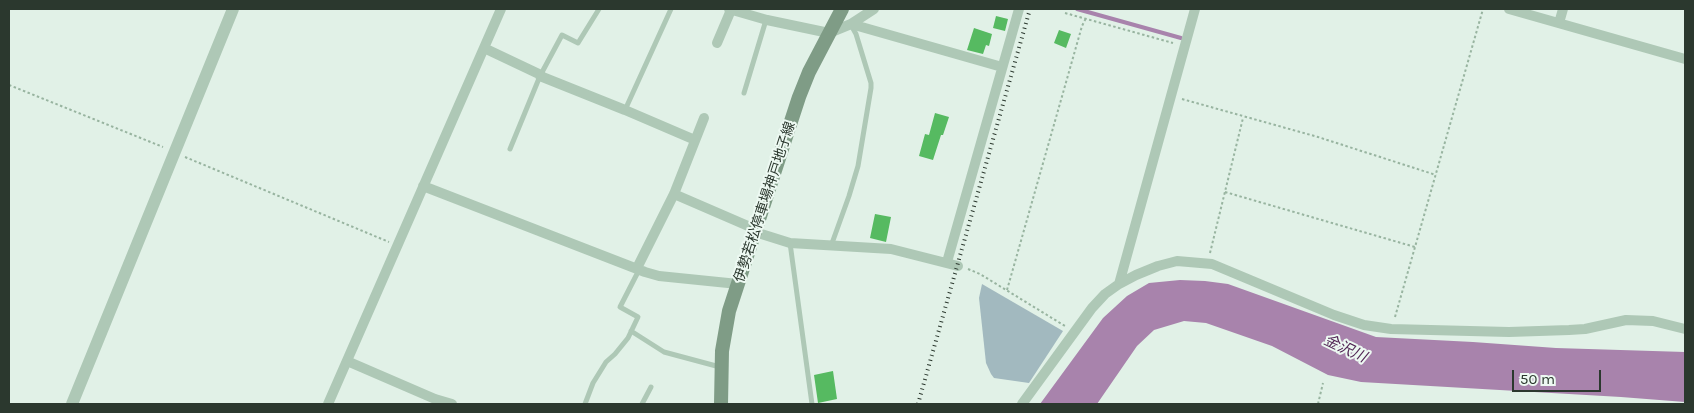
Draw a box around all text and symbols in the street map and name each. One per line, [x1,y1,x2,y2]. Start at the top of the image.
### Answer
street label: 伊勢若松停車場神戸地子線 [731,120,799,284]
water label: 金沢川 [1321,331,1369,367]
scale bar [1514,360,1603,392]
text: 50 m [1520,370,1555,388]

